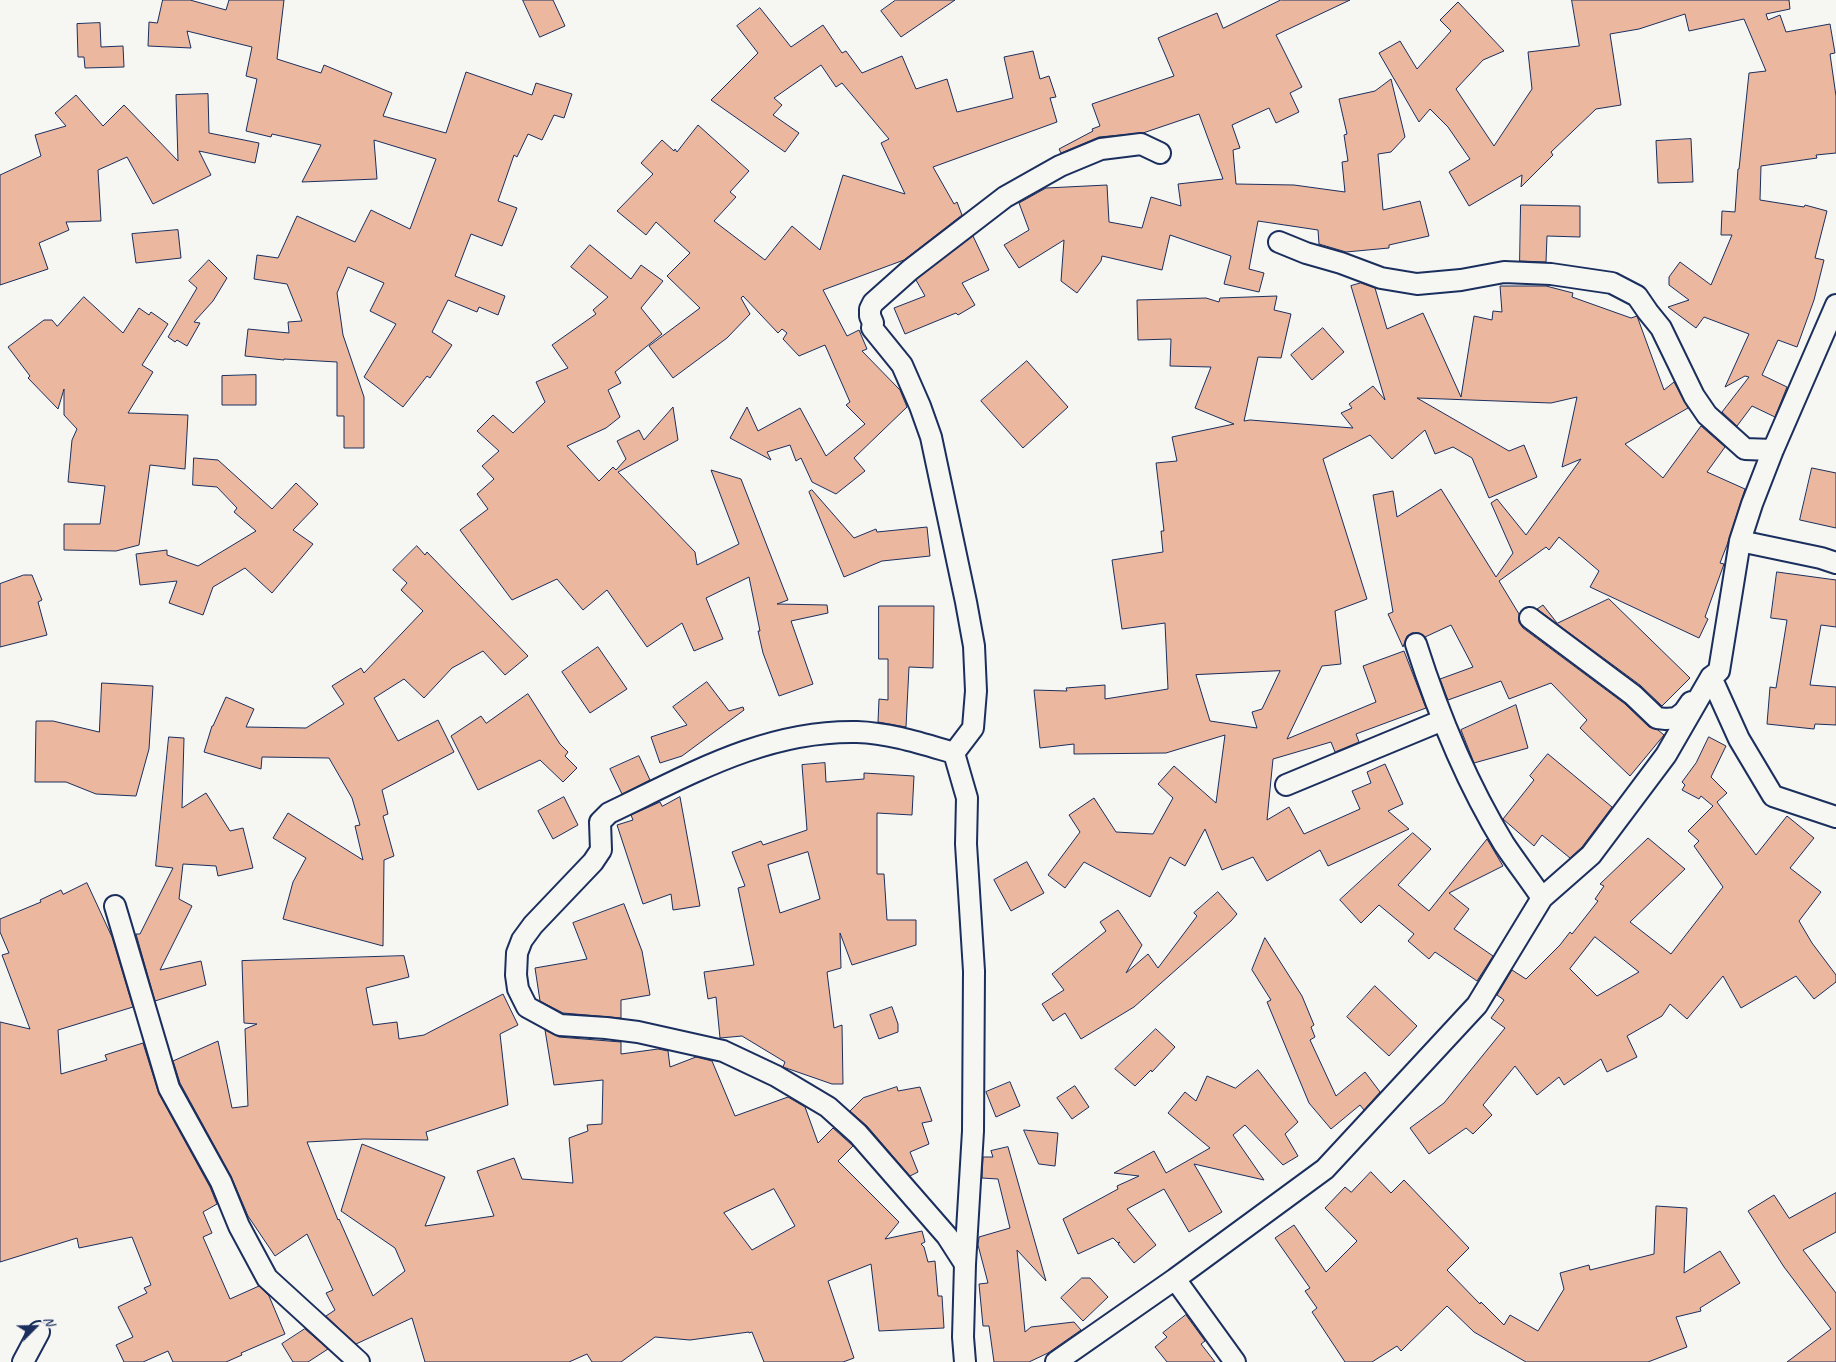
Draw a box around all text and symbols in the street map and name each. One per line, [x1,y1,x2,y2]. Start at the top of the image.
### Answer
north arrow [10,1302,60,1352]
text: N [40,1314,59,1328]

